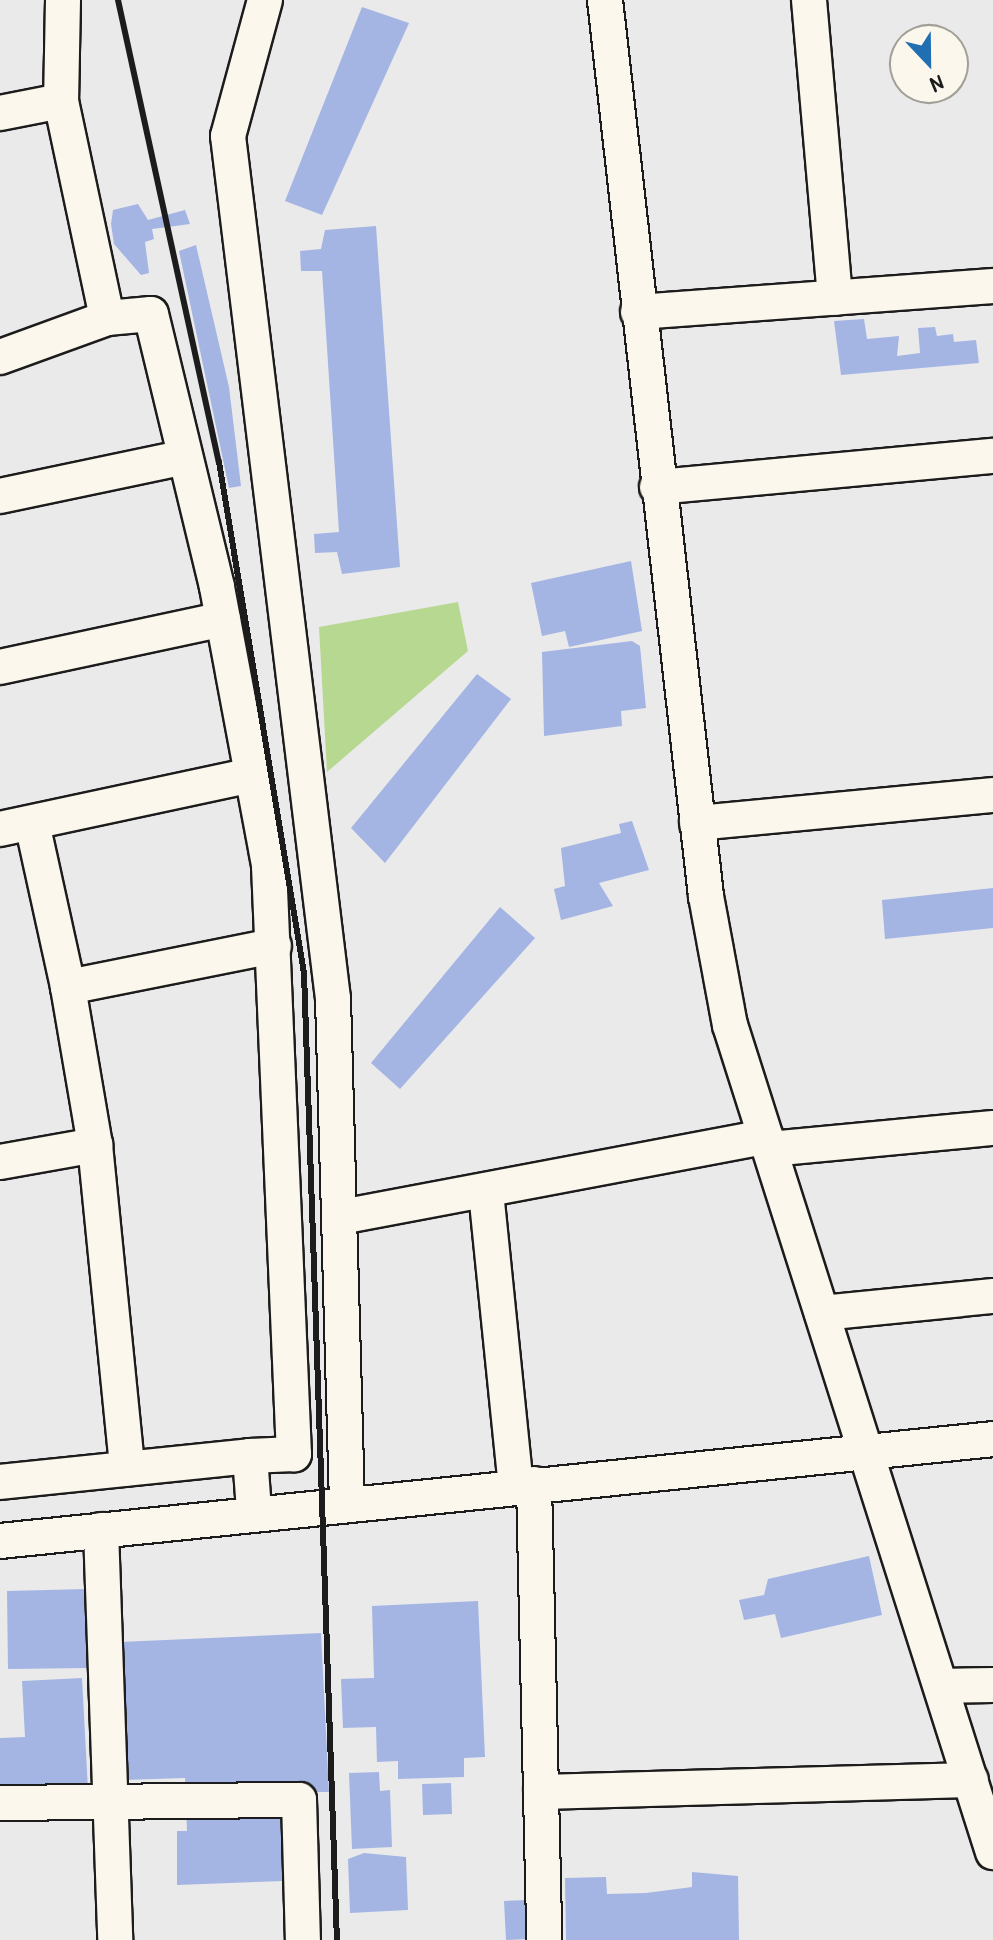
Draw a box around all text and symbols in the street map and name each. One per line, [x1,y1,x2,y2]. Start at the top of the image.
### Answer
north arrow [889,24,969,104]
text: N [926,68,948,101]

